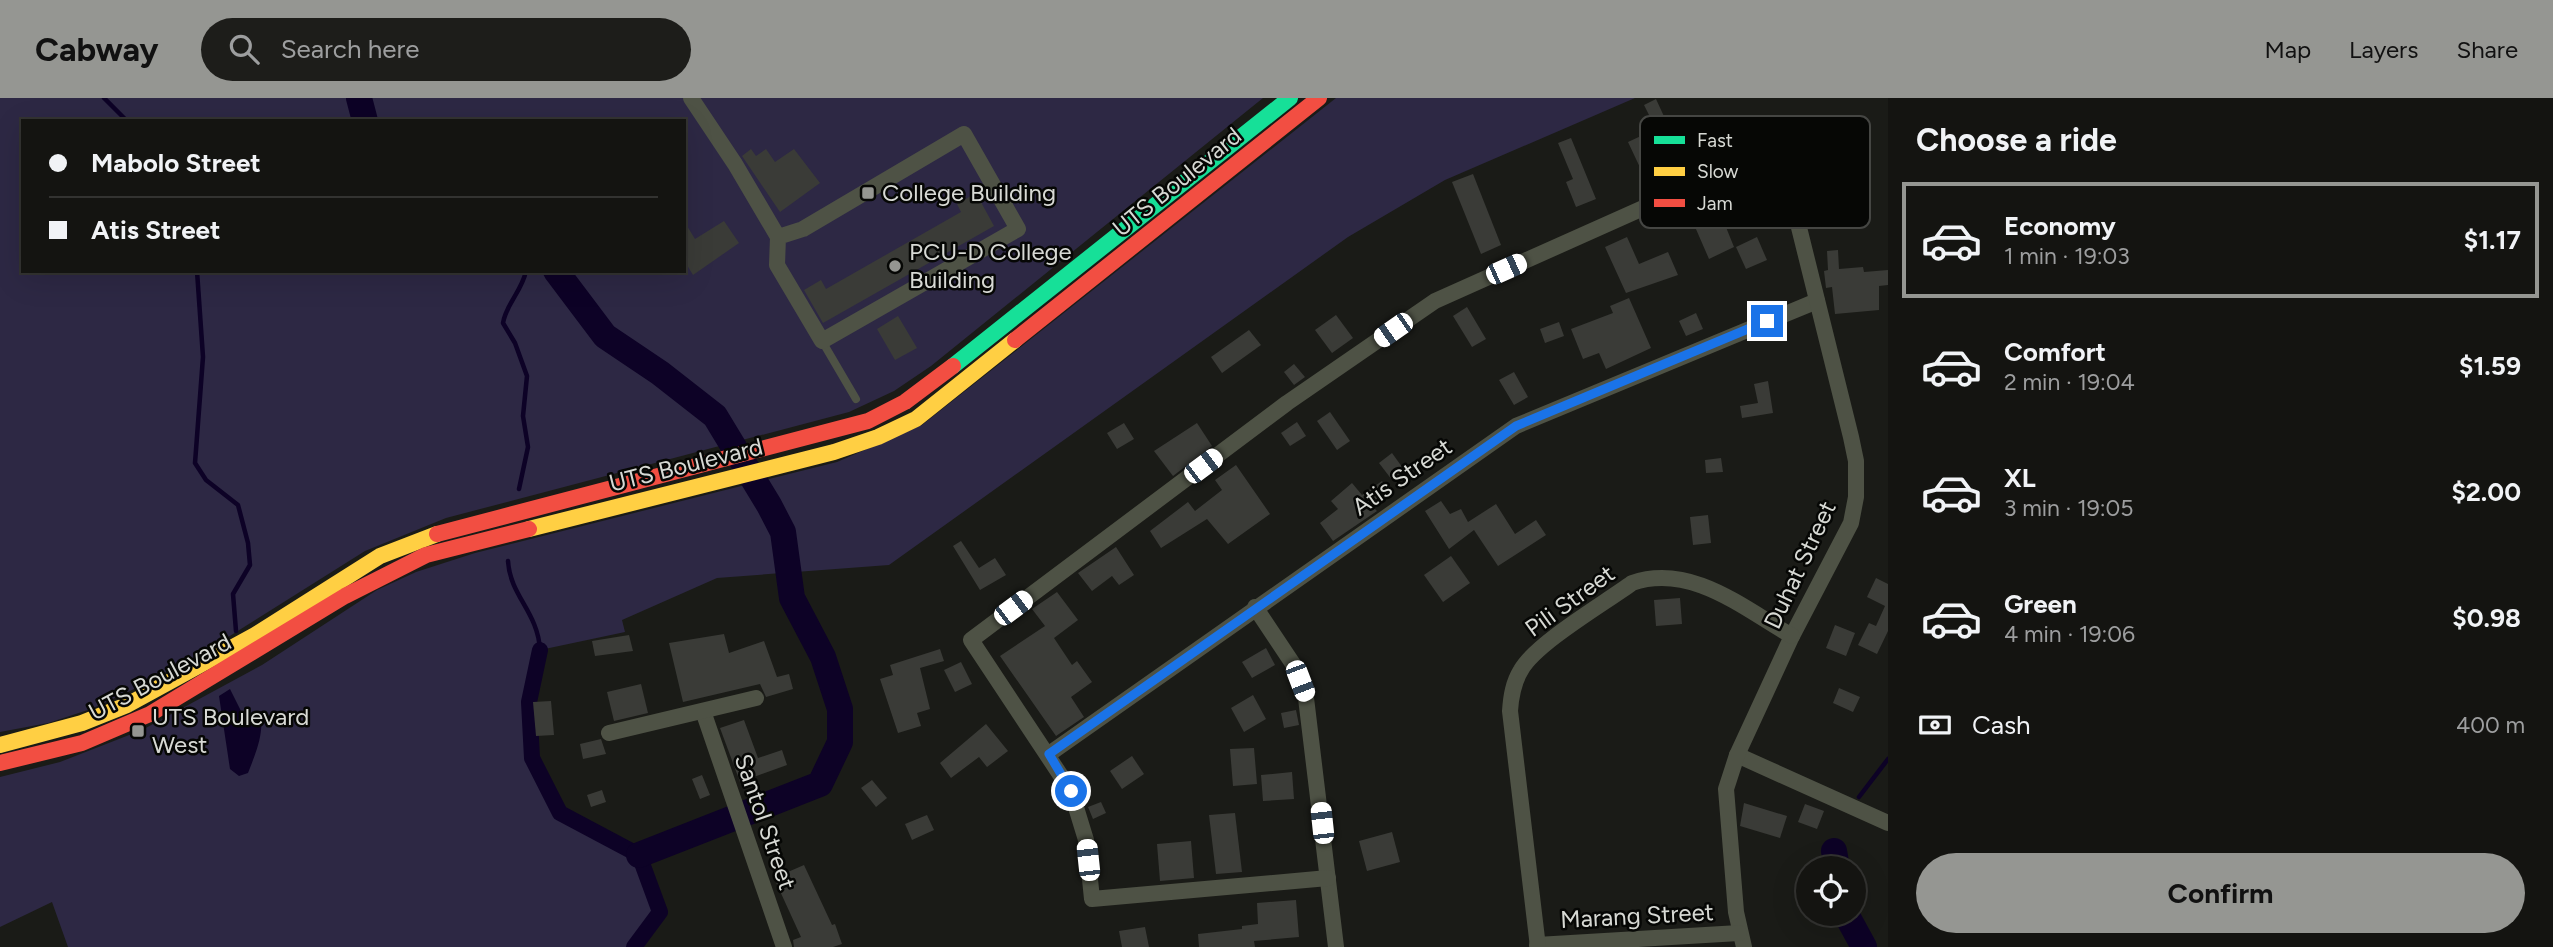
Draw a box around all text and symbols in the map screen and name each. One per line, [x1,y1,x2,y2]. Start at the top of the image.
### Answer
search box [201,18,691,81]
text: Cabway [35,30,159,69]
icon: search [225,30,263,68]
text: Search here [281,33,420,65]
text: Map [2264,35,2311,64]
text: Layers [2349,35,2418,64]
text: Share [2456,35,2518,64]
legend [1640,116,1870,228]
street label: UTS Boulevard [1106,121,1247,242]
text: Choose a ride [1916,121,2117,159]
text: Fast [1697,129,1733,152]
text: Mabolo Street [91,147,261,179]
text: Slow [1697,160,1739,183]
place label: College Building [882,178,1056,207]
marker: College Building [860,185,876,201]
text: Jam [1697,192,1733,215]
icon: car [1920,209,1983,272]
text: Economy [2004,210,2116,242]
text: Atis Street [91,214,220,246]
text: $1.17 [2464,224,2521,256]
place label: PCU-D College Building [909,237,1072,294]
text: 1 min · 19:03 [2004,242,2130,270]
car [1483,251,1530,287]
marker: PCU-D College Building [887,258,903,274]
route end [1751,305,1783,337]
car [1370,309,1417,351]
icon: car [1920,335,1983,398]
text: Comfort [2004,336,2106,368]
text: $1.59 [2459,350,2521,382]
text: 2 min · 19:04 [2004,368,2135,396]
street label: UTS Boulevard [606,431,766,498]
street label: Atis Street [1346,432,1457,522]
car [1180,445,1227,487]
icon: car [1920,461,1983,524]
text: XL [2004,462,2036,494]
text: $2.00 [2451,476,2521,508]
text: 3 min · 19:05 [2004,494,2133,522]
street label: Duhat Street [1757,496,1842,633]
street label: Pili Street [1519,558,1620,643]
car [990,587,1037,629]
icon: car [1920,587,1983,650]
text: Green [2004,588,2077,620]
text: $0.98 [2452,602,2521,634]
text: 4 min · 19:06 [2004,620,2135,648]
street label: UTS Boulevard [84,627,236,726]
car [1283,658,1318,704]
place label: UTS Boulevard West [152,702,309,759]
icon: cash [1916,706,1954,744]
text: Cash [1972,709,2031,741]
text: 400 m [2456,711,2525,739]
marker: UTS Boulevard West [130,723,146,739]
street label: Santol Street [729,750,802,894]
route start [1055,775,1087,807]
car [1310,801,1335,845]
car [1076,838,1101,882]
button: Confirm [1916,853,2525,933]
map controls [1796,856,1866,926]
button: locate [1796,856,1866,926]
street label: Marang Street [1560,897,1714,934]

